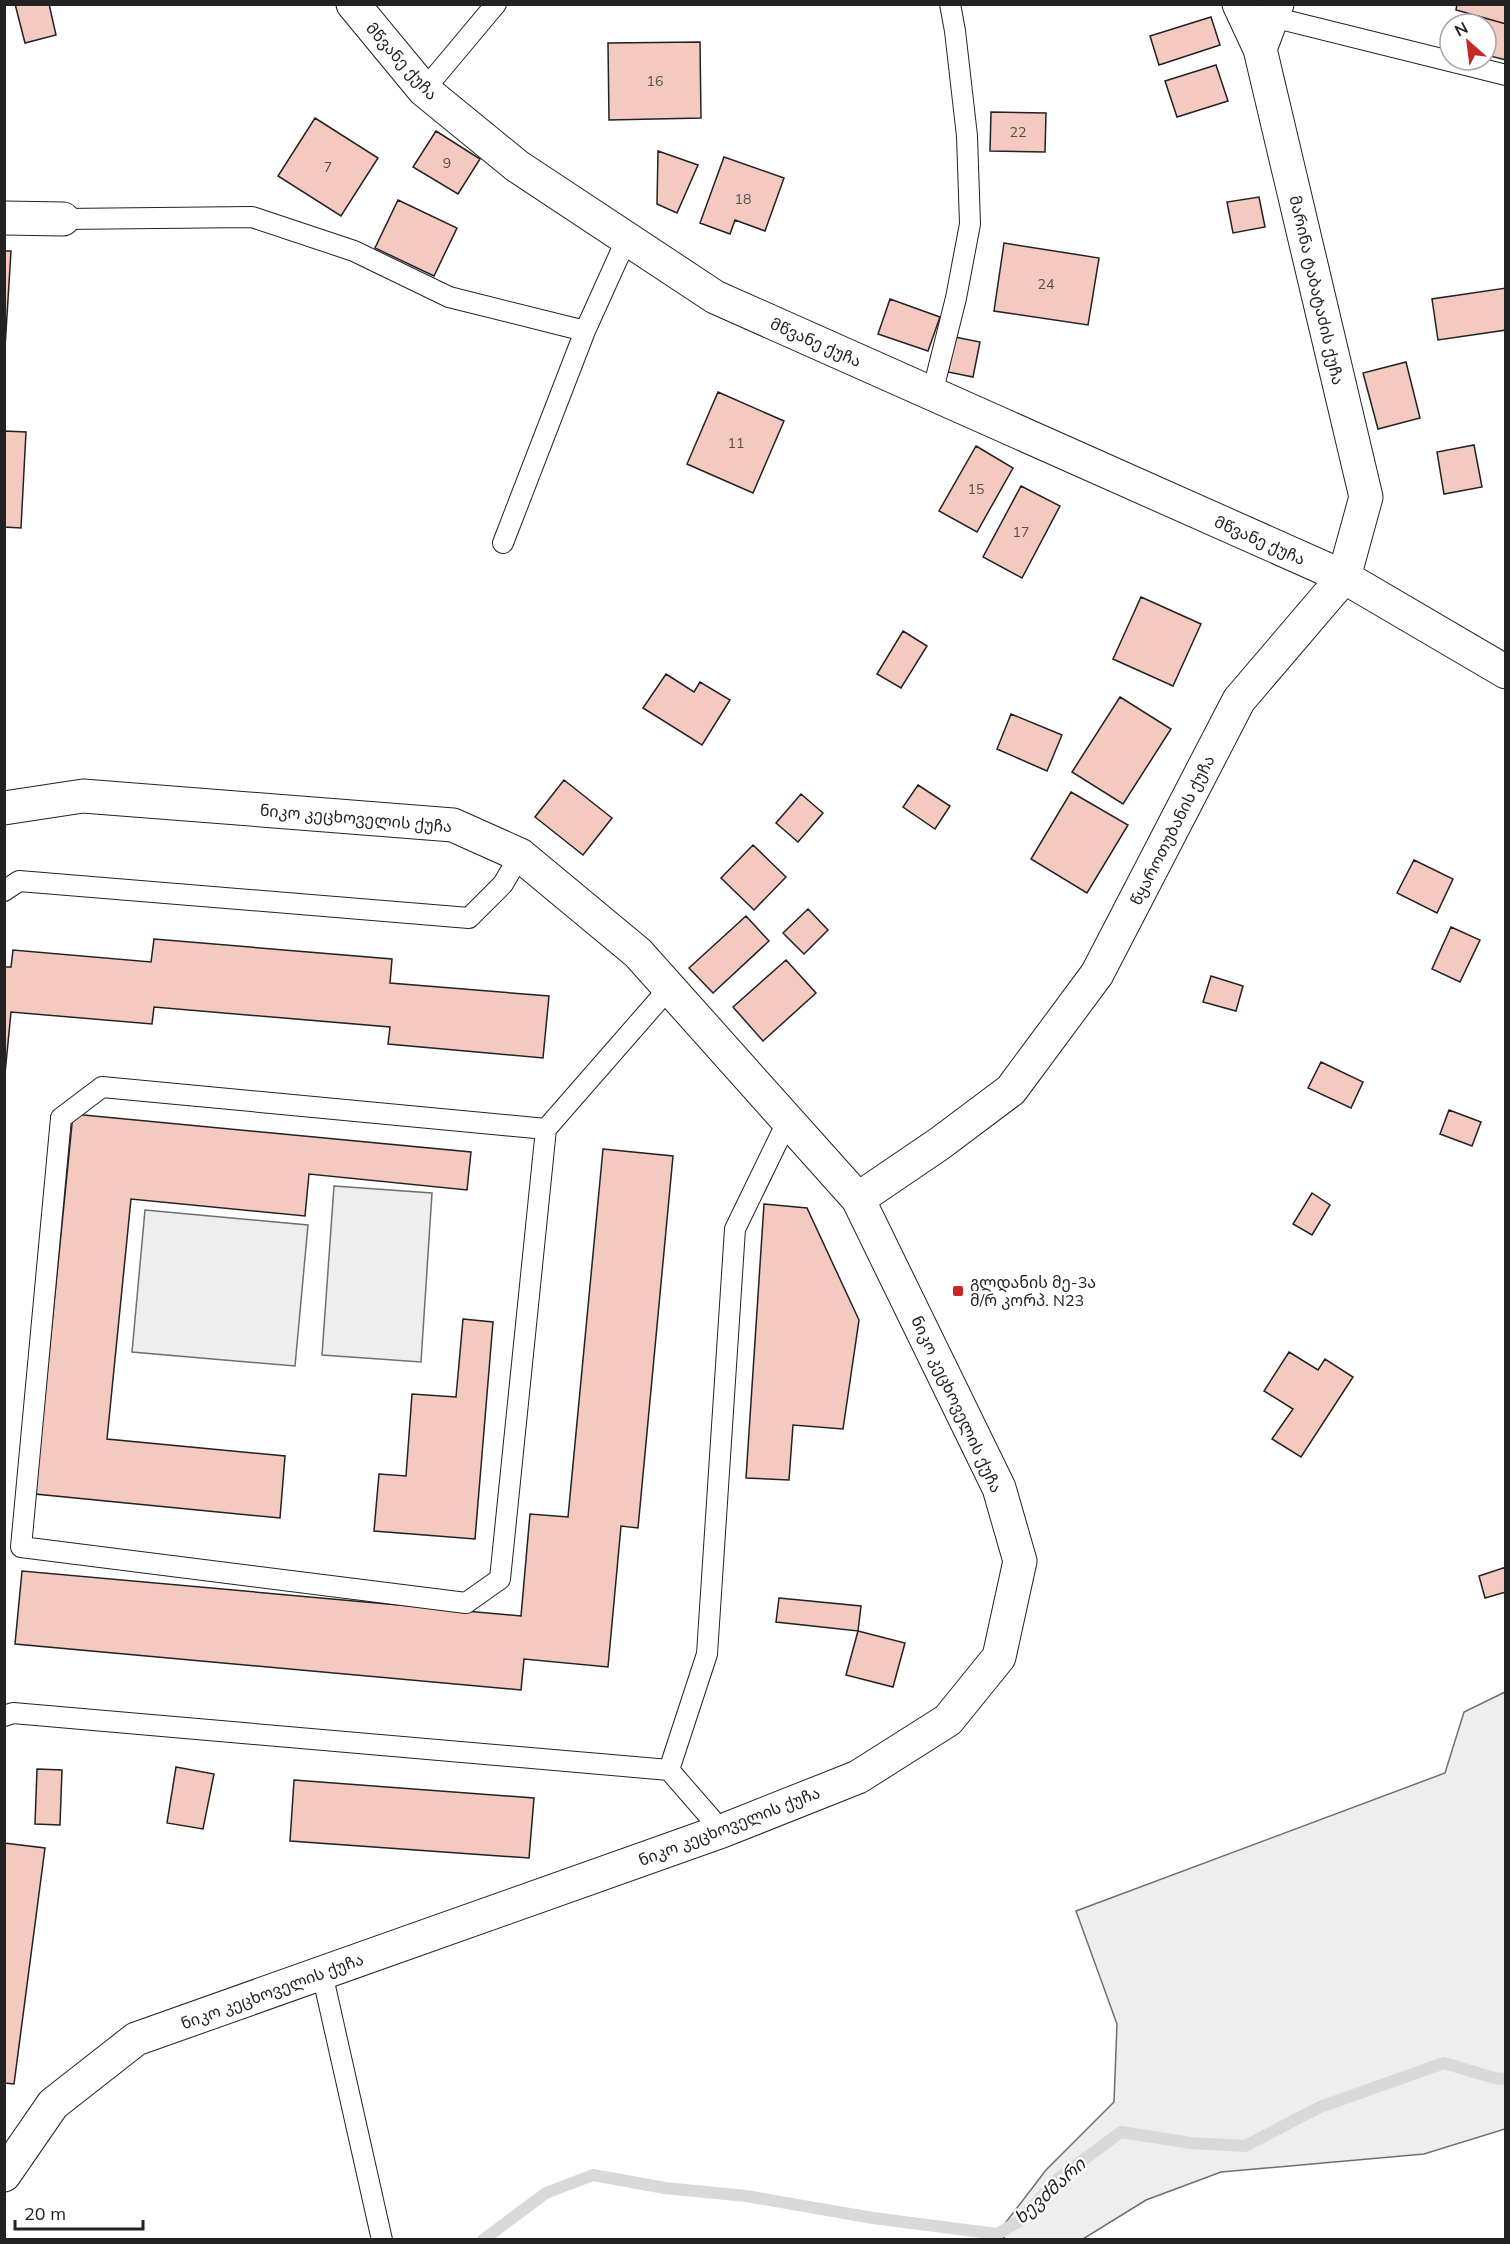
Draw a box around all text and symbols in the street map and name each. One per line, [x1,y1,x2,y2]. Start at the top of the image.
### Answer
north arrow [1438,12,1498,72]
text: N [1451,17,1471,40]
street label: მწვანე ქუჩა [362,18,442,104]
house number: 16 [647,72,663,90]
house number: 22 [1010,123,1026,141]
house number: 9 [443,154,451,172]
house number: 7 [324,158,332,176]
house number: 18 [735,190,751,208]
street label: მარინა ტაბატაძის ქუჩა [1285,193,1349,387]
house number: 24 [1038,275,1055,293]
street label: მწვანე ქუჩა [767,313,865,371]
house number: 11 [728,434,744,452]
house number: 15 [968,480,984,498]
street label: მწვანე ქუჩა [1211,511,1309,569]
house number: 17 [1013,523,1029,541]
street label: წყაროთუბანის ქუჩა [1125,752,1219,908]
street label: ნიკო კეცხოველის ქუჩა [259,800,453,837]
place label: გლდანის მე-3ა მ/რ კორპ. N23 [970,1272,1096,1310]
marker: გლდანის მე-3ა მ/რ კორპ. N23 [951,1284,965,1298]
street label: ნიკო კეცხოველის ქუჩა [906,1312,1007,1496]
street label: ნიკო კეცხოველის ქუჩა [635,1782,823,1871]
street label: ნიკო კეცხოველის ქუჩა [178,1949,366,2034]
water label: ხევძმარი [1009,2152,1091,2229]
scale bar [15,2193,142,2231]
text: 20 m [24,2202,66,2225]

